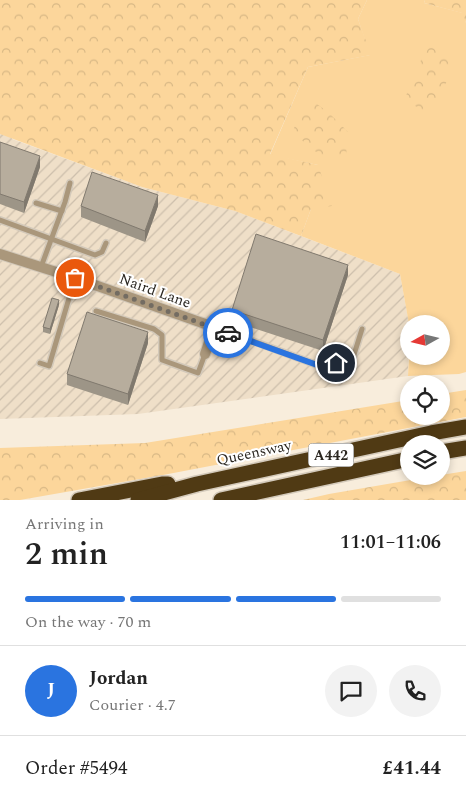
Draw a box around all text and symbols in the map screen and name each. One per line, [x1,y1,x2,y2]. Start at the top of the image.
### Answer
pin [54,257,96,299]
icon: bag [61,264,89,292]
street label: Naird Lane [116,267,194,315]
courier [203,308,253,358]
north arrow [400,315,450,365]
map controls [400,315,450,485]
icon: car [214,319,242,347]
pin [315,342,357,384]
icon: home [322,349,350,377]
button: locate [400,375,450,425]
street label: Queensway [214,434,294,472]
button: layers [400,435,450,485]
road number: A442 [308,444,354,466]
text: Arriving in [25,512,104,536]
text: 11:01–11:06 [340,528,441,557]
text: 2 min [25,530,108,579]
text: On the way · 70 m [25,610,151,634]
text: Jordan [89,664,148,693]
button: chat [325,665,377,717]
button: phone [389,665,441,717]
text: J [47,676,55,705]
text: Courier · 4.7 [89,693,176,717]
text: Order #5494 [25,754,128,783]
text: £41.44 [383,754,441,783]

